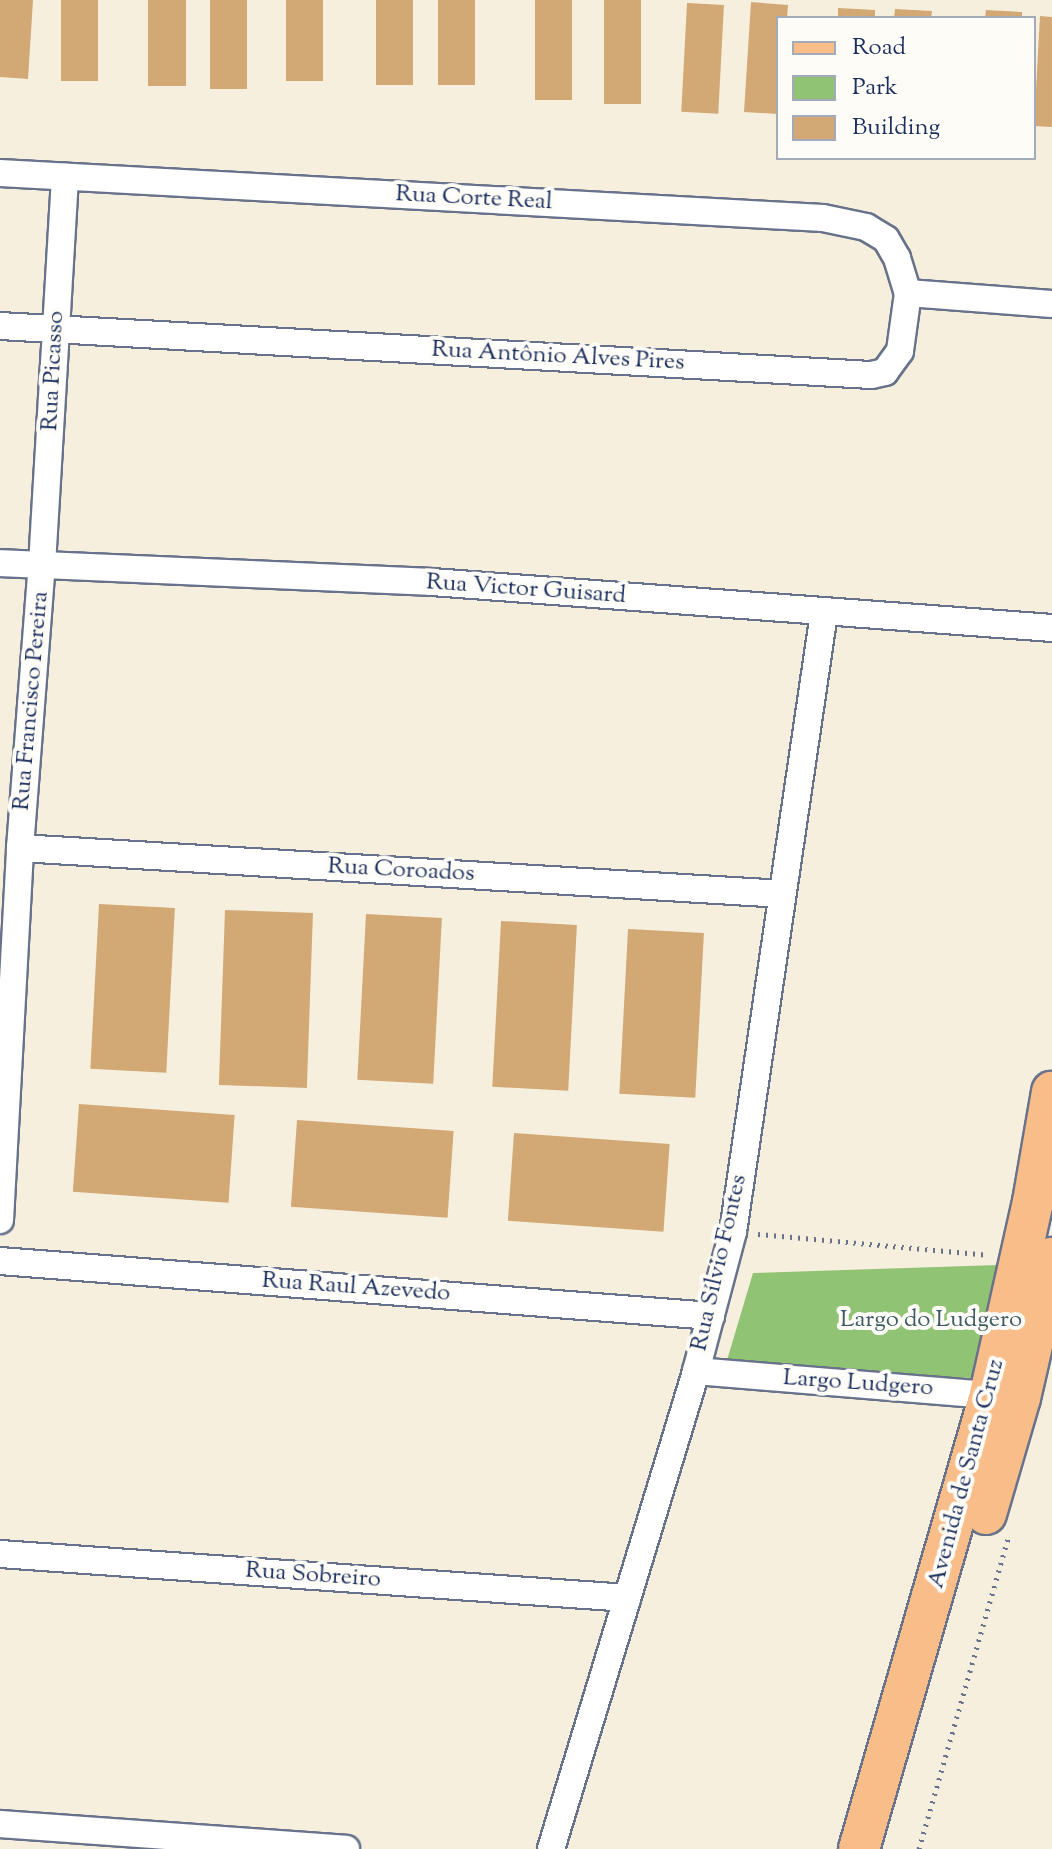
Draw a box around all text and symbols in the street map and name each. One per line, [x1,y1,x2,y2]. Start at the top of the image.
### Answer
legend [776,16,1036,160]
text: Road [852,31,906,65]
text: Park [852,71,898,105]
text: Building [852,111,940,145]
street label: Rua Corte Real [395,181,553,217]
street label: Rua Picasso [36,310,72,432]
street label: Rua Antônio Alves Pires [431,336,685,378]
street label: Rua Victor Guisard [425,569,627,611]
street label: Rua Francisco Pereira [8,590,56,812]
street label: Rua Coroados [327,853,475,889]
street label: Rua Sílvio Fontes [686,1172,754,1354]
street label: Rua Raul Azevedo [261,1267,451,1309]
park label: Largo do Ludgero [840,1307,1022,1335]
street label: Avenida de Santa Cruz [923,1356,1011,1592]
street label: Largo Ludgero [782,1364,934,1404]
street label: Rua Sobreiro [244,1557,382,1595]

